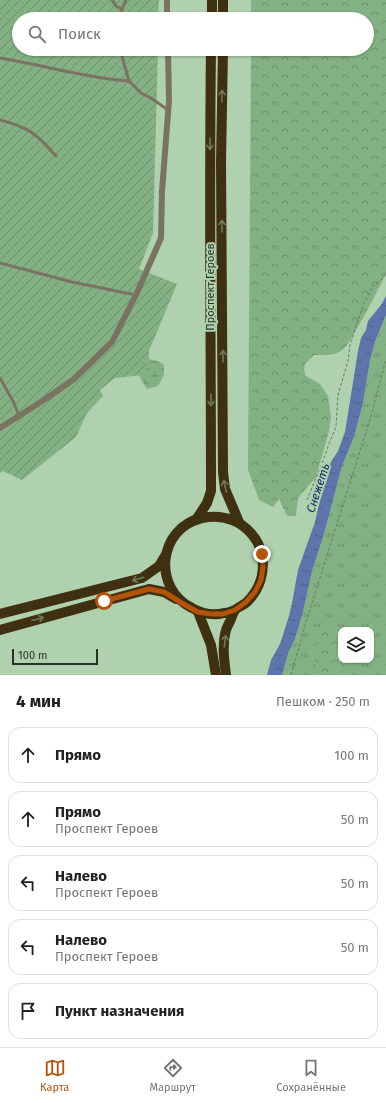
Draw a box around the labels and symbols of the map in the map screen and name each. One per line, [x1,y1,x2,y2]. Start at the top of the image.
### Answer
one-way arrow [218,90,226,103]
one-way arrow [206,137,214,150]
one-way arrow [218,220,226,233]
street label: Проспект Героев [204,243,217,331]
one-way arrow [219,350,227,363]
one-way arrow [207,393,215,406]
water label: Снежеть [303,462,333,514]
one-way arrow [221,480,229,493]
route end [253,545,271,563]
one-way arrow [131,576,144,583]
route start [95,592,113,610]
one-way arrow [31,615,44,622]
one-way arrow [221,635,229,648]
scale bar [12,647,98,666]

